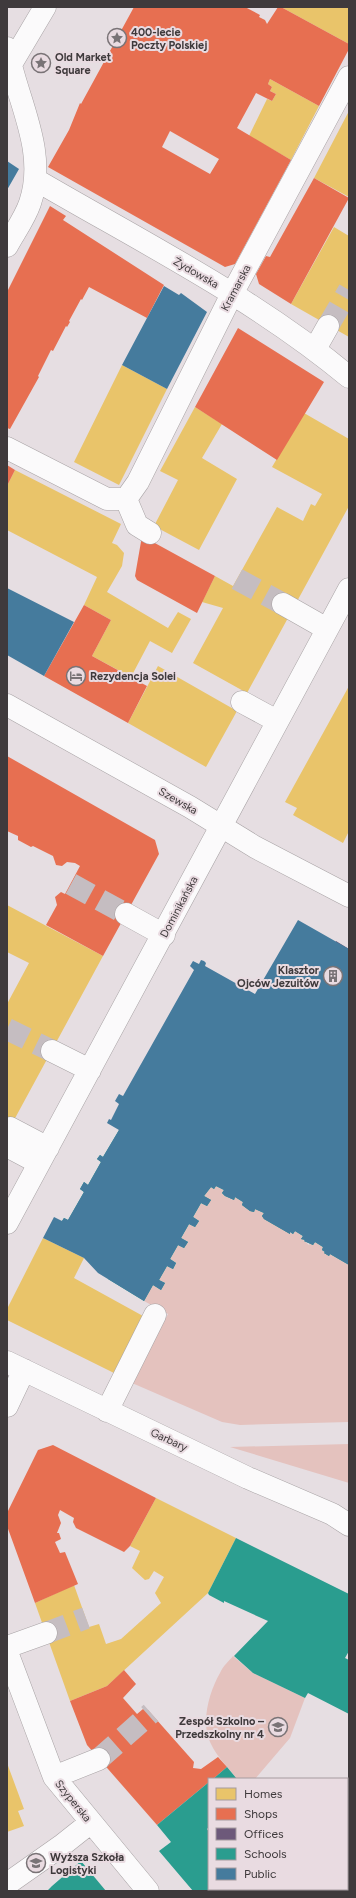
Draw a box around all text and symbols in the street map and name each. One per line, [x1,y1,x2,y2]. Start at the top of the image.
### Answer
place label: 400-lecie Poczty Polskiej [131,26,207,52]
place icon: 400-lecie Poczty Polskiej [106,27,128,49]
place label: Old Market Square [55,51,112,77]
place icon: Old Market Square [30,52,52,74]
street label: Żydowska [171,255,221,291]
street label: Kramarska [218,263,254,313]
hotel icon: Rezydencja Solei [65,665,87,687]
place label: Rezydencja Solei [90,670,176,683]
street label: Szewska [156,785,200,817]
street label: Dominikańska [157,874,201,940]
place label: Klasztor Ojców Jezuitów [237,964,320,990]
building icon: Klasztor Ojców Jezuitów [322,965,344,987]
street label: Garbary [148,1426,190,1454]
place label: Zespół Szkolno – Przedszkolny nr 4 [175,1715,265,1741]
school or university icon: Zespół Szkolno – Przedszkolny nr 4 [267,1716,289,1738]
street label: Szyperska [52,1777,94,1825]
legend [208,1778,348,1890]
text: Homes [244,1787,283,1801]
text: Shops [244,1807,278,1821]
text: Offices [244,1827,284,1841]
text: Schools [244,1847,287,1861]
place label: Wyższa Szkoła Logistyki [50,1851,124,1877]
school or university icon: Wyższa Szkoła Logistyki [25,1852,47,1874]
text: Public [244,1867,277,1881]

